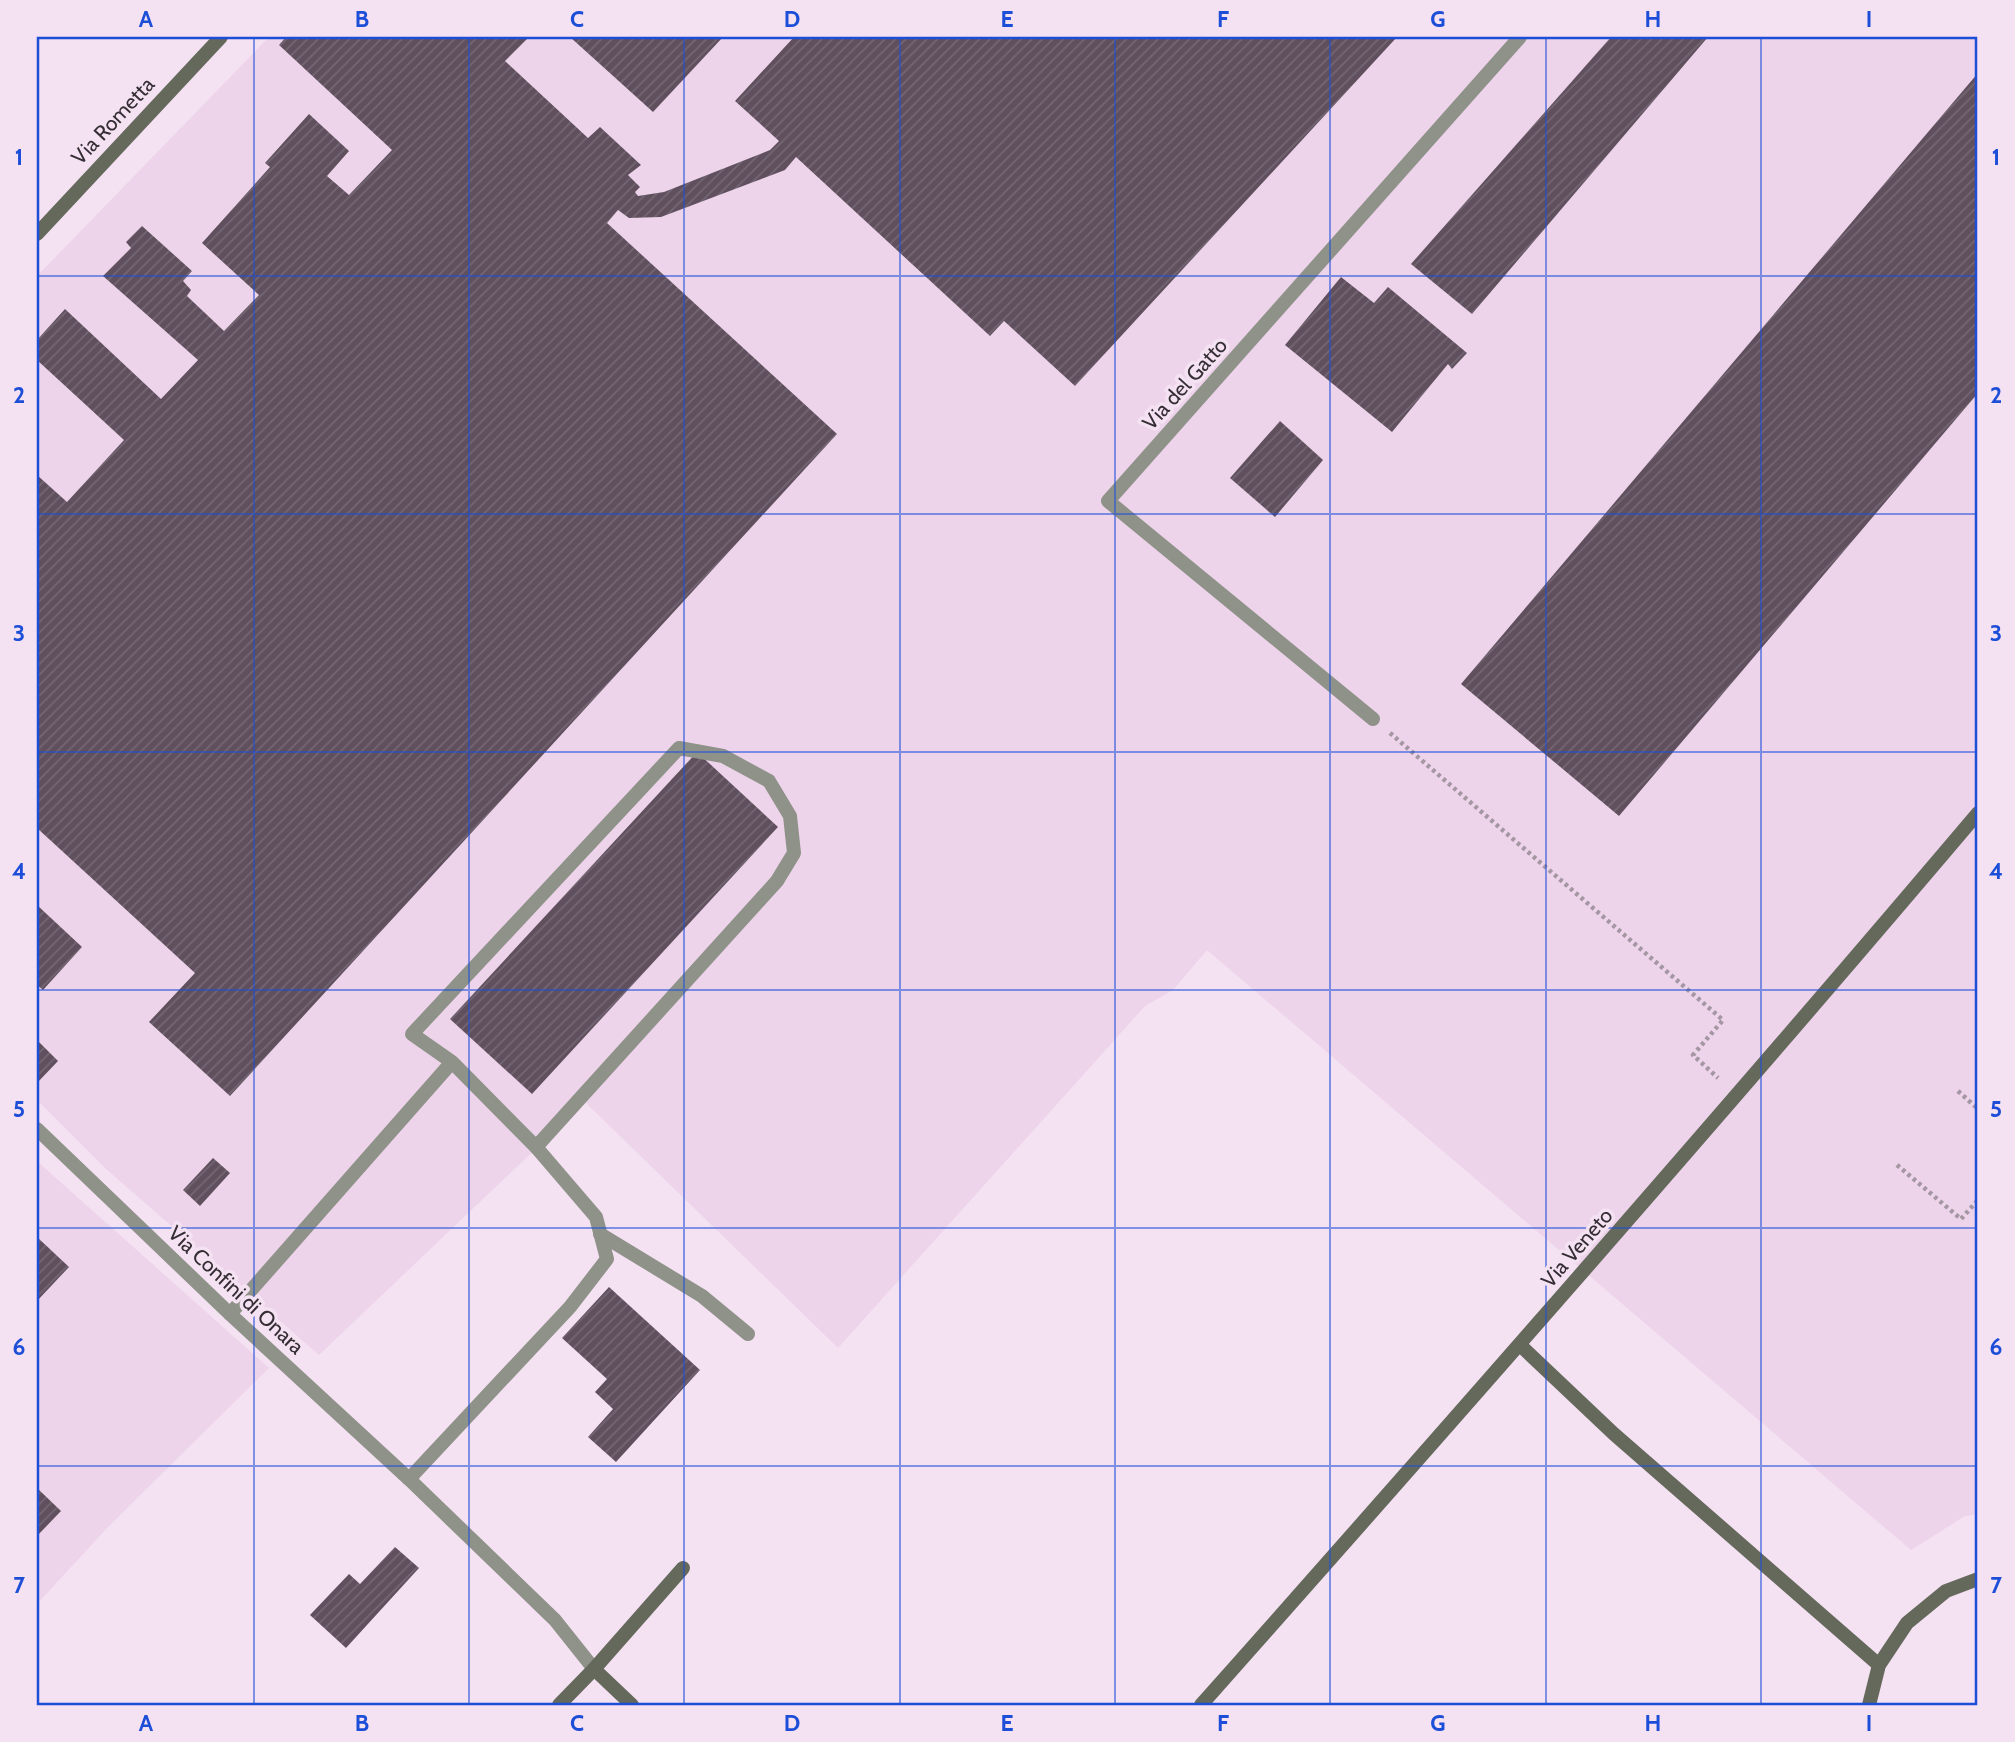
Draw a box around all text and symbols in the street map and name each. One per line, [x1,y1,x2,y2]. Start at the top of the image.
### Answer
text: A [139,5,154,33]
text: B [355,5,369,33]
text: C [570,5,584,33]
text: D [784,5,800,33]
text: E [1000,5,1014,33]
text: F [1217,5,1229,33]
text: G [1430,5,1446,33]
text: H [1645,5,1661,33]
text: I [1866,5,1872,33]
street label: Via Rometta [66,72,159,169]
text: 1 [15,143,23,171]
text: 1 [1992,143,2000,171]
street label: Via del Gatto [1137,333,1232,435]
text: 2 [13,381,25,409]
text: 2 [1990,381,2002,409]
text: 3 [13,619,25,647]
text: 3 [1990,619,2002,647]
text: 4 [12,857,26,885]
text: 4 [1989,857,2003,885]
text: 5 [13,1095,25,1123]
text: 5 [1990,1095,2002,1123]
street label: Via Veneto [1536,1203,1618,1292]
street label: Via Confini di Onara [163,1220,309,1359]
text: 6 [13,1333,25,1361]
text: 6 [1990,1333,2002,1361]
text: 7 [13,1571,25,1599]
text: 7 [1990,1571,2002,1599]
text: A [139,1709,154,1737]
text: B [355,1709,369,1737]
text: C [570,1709,584,1737]
text: D [784,1709,800,1737]
text: E [1000,1709,1014,1737]
text: F [1217,1709,1229,1737]
text: G [1430,1709,1446,1737]
text: H [1645,1709,1661,1737]
text: I [1866,1709,1872,1737]

